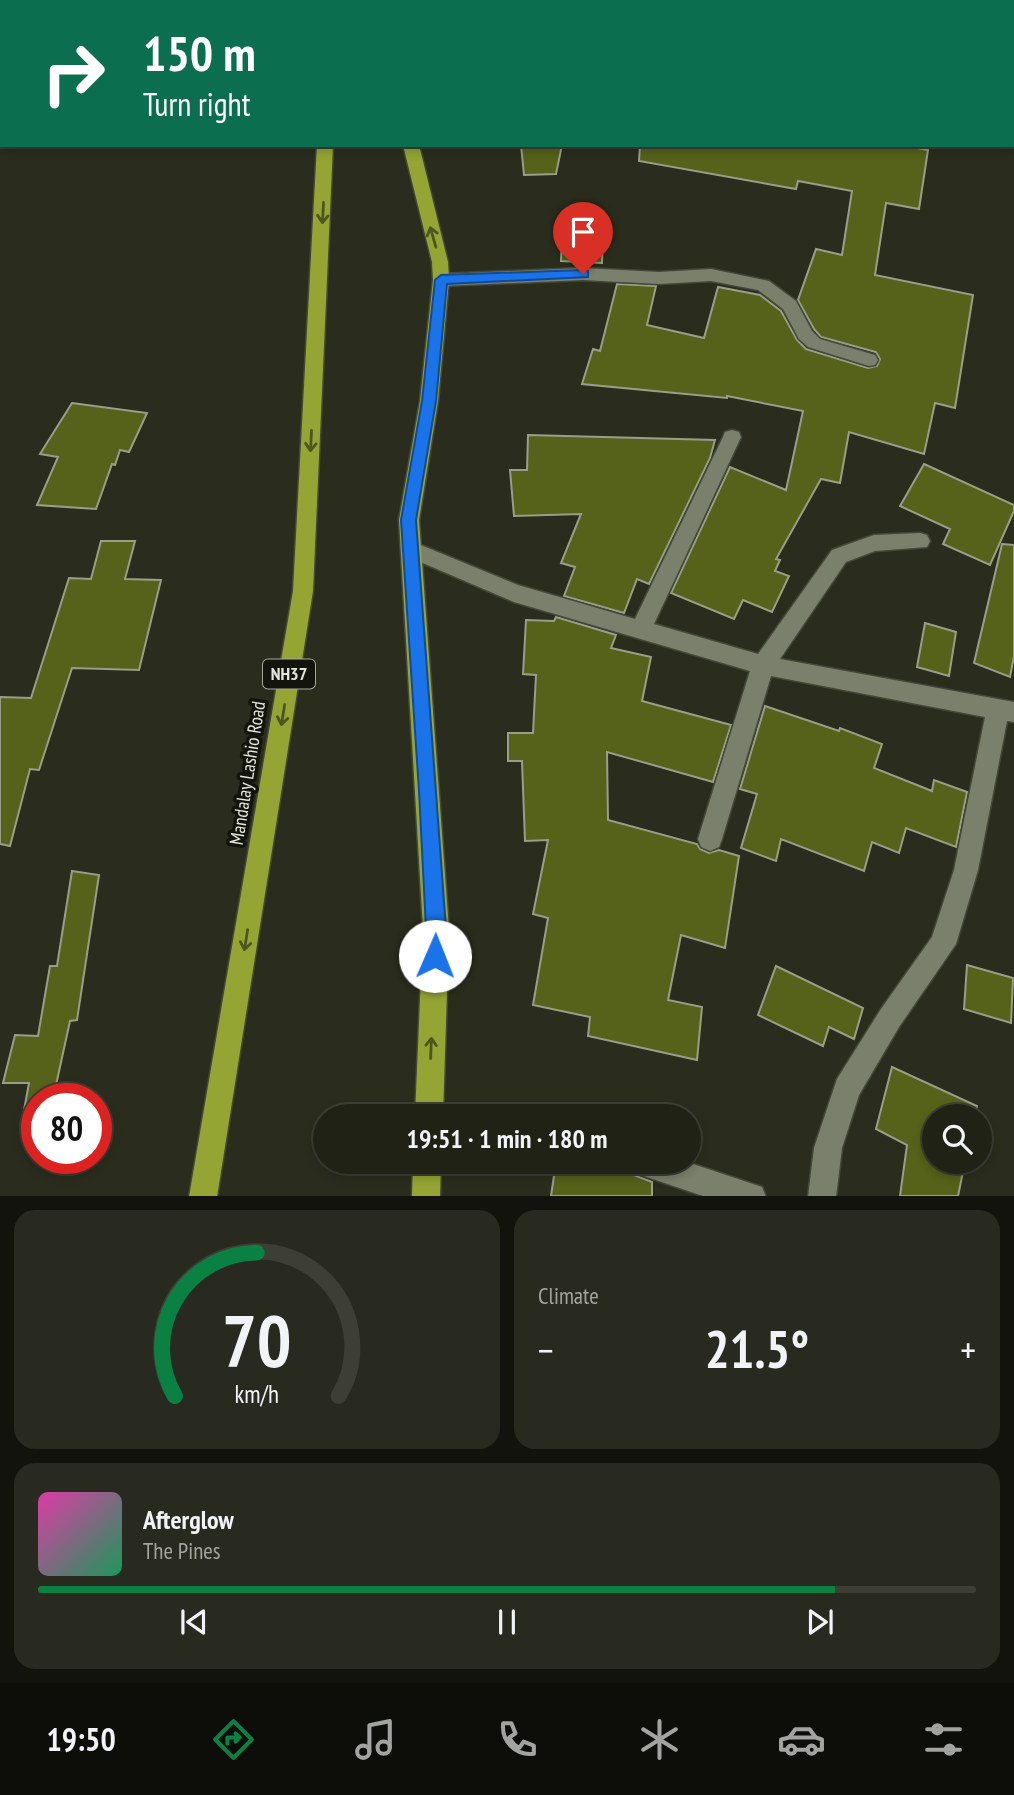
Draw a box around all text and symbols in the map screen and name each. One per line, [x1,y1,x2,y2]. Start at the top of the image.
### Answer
text: 150 m [143,21,256,85]
icon: right [28,28,119,119]
text: Turn right [143,83,251,125]
one-way arrow [316,202,329,225]
pin [553,202,613,274]
icon: arrive [564,213,602,251]
one-way arrow [426,226,439,248]
one-way arrow [304,429,317,452]
road number: NH37 [263,660,315,688]
street label: Mandalay Lashio Road [224,699,270,847]
one-way arrow [276,703,289,726]
position arrow [398,919,472,993]
one-way arrow [239,928,252,951]
one-way arrow [425,1037,438,1060]
speed limit sign: 80 [21,1083,112,1174]
map controls [922,1104,992,1174]
button: search [922,1104,992,1174]
text: 19:51 · 1 min · 180 m [407,1122,607,1155]
text: Climate [538,1281,599,1310]
text: 70 [222,1292,292,1386]
text: 21.5° [705,1315,809,1382]
text: − [538,1325,554,1374]
text: + [960,1325,976,1374]
text: km/h [235,1377,279,1409]
text: Afterglow [143,1503,234,1536]
text: The Pines [143,1536,221,1565]
icon: previous [175,1603,213,1641]
icon: pause [488,1603,526,1641]
icon: next [801,1603,839,1641]
icon: directions [209,1715,258,1764]
icon: music [351,1715,400,1764]
icon: phone [493,1715,542,1764]
icon: climate [635,1715,684,1764]
icon: car [777,1715,826,1764]
icon: filters [919,1715,968,1764]
text: 19:50 [46,1718,116,1760]

